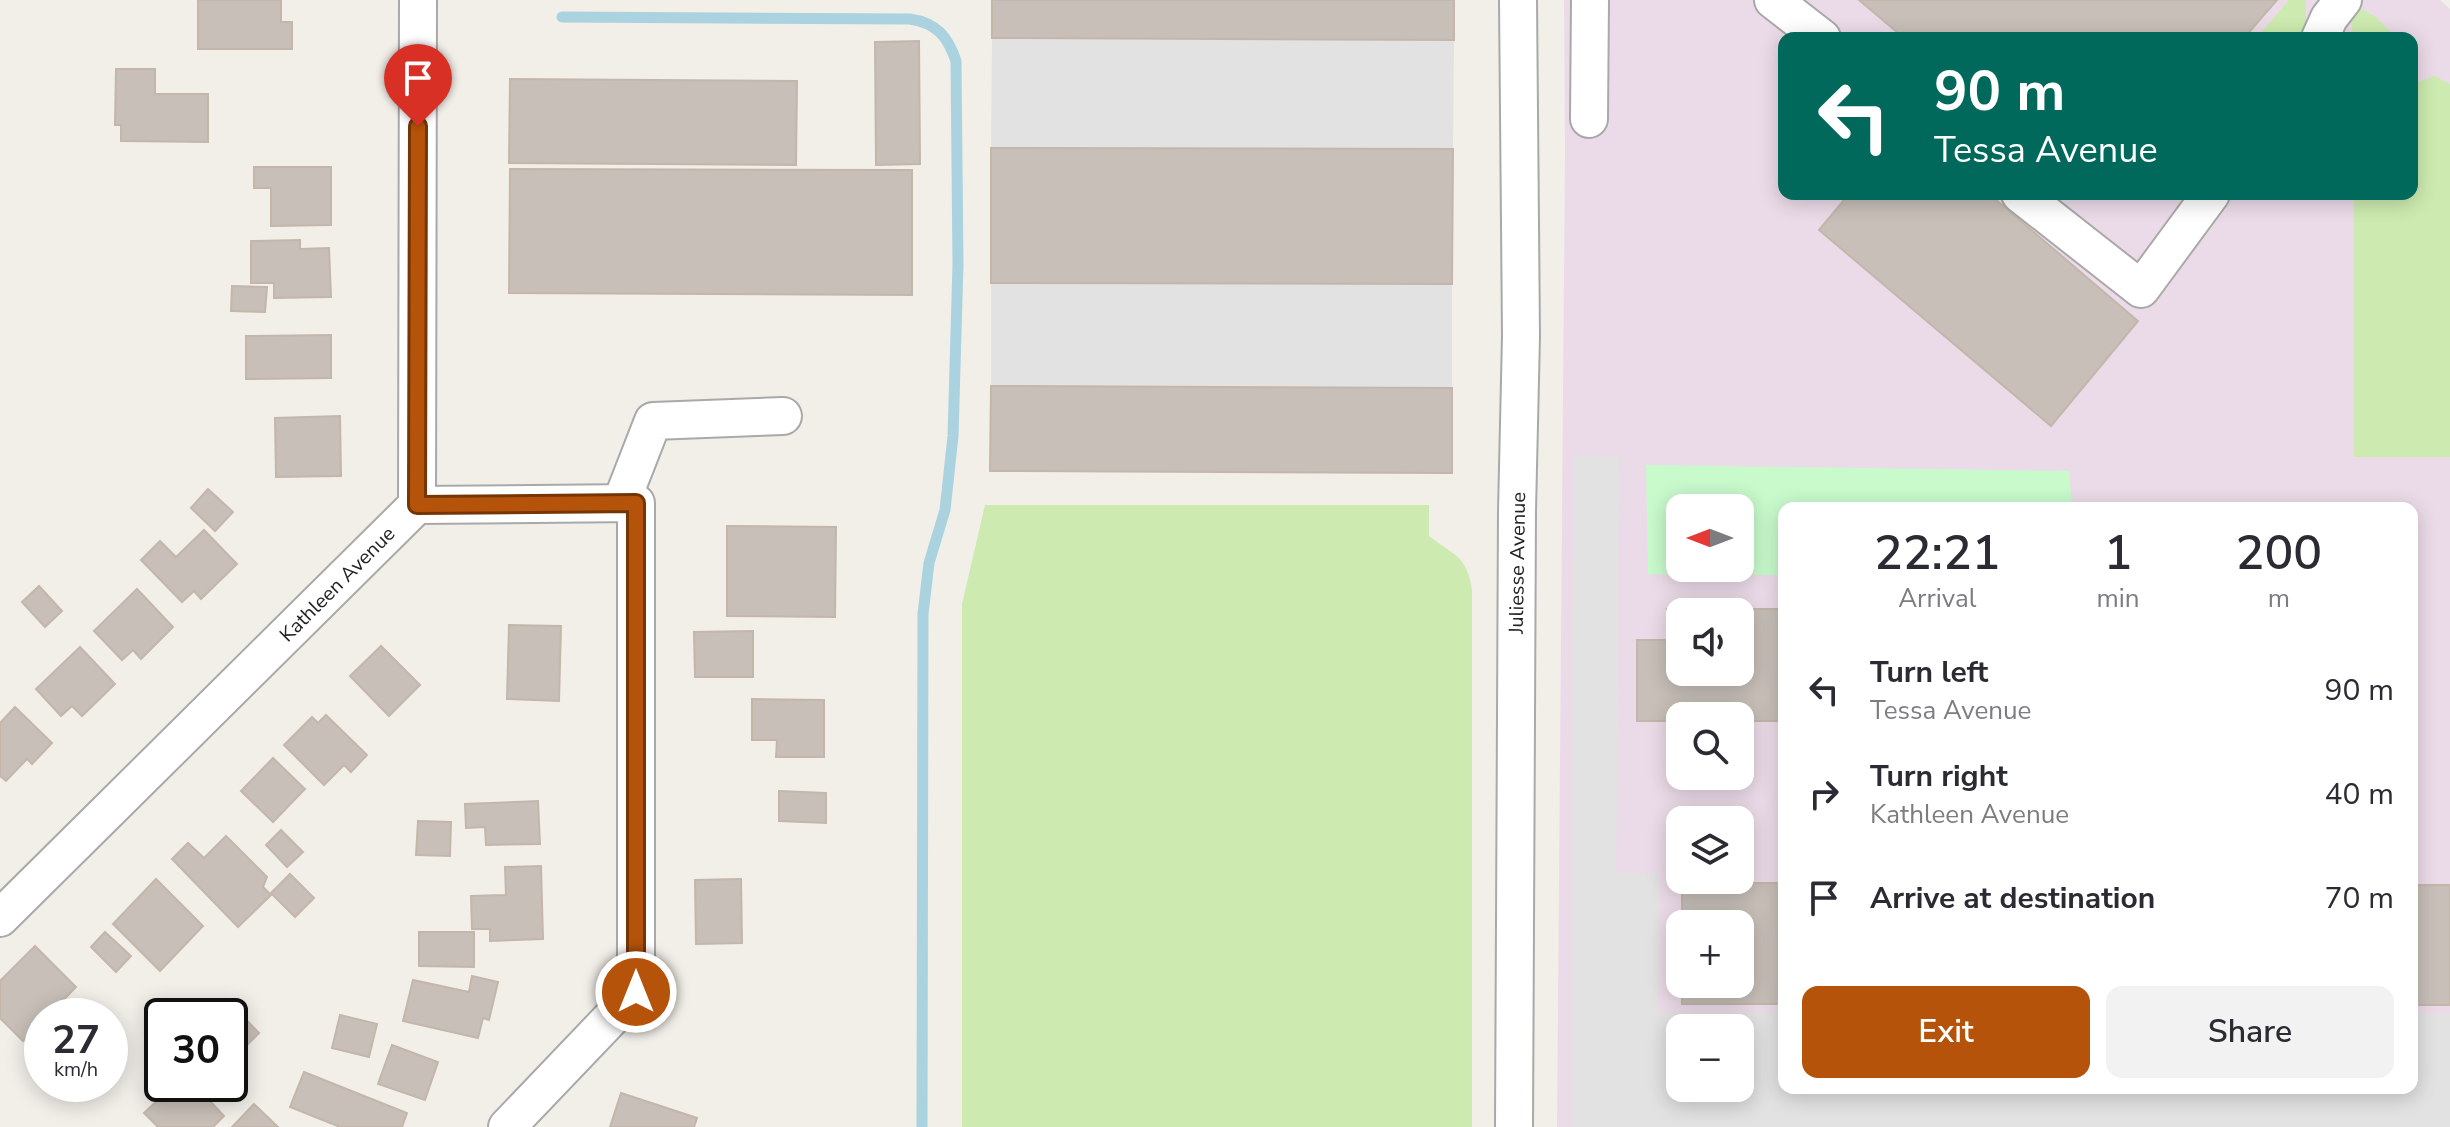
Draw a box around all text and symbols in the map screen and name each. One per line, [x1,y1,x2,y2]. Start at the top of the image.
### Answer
pin [384,44,452,126]
text: 90 m [1934,53,2065,130]
icon: arrive [396,56,440,100]
icon: left [1802,64,1906,168]
text: Tessa Avenue [1934,126,2158,175]
street label: Juliesse Avenue [1503,492,1532,635]
north arrow [1666,494,1754,582]
map controls [1666,494,1754,1102]
text: 22:21 [1874,520,2001,586]
text: 1 [2104,520,2132,586]
text: 200 [2236,520,2322,586]
street label: Kathleen Avenue [274,521,401,648]
text: Arrival [1898,581,1976,616]
text: min [2097,581,2140,616]
text: m [2268,581,2290,616]
button: sound [1666,598,1754,686]
text: Turn left [1870,652,1988,693]
icon: left [1802,668,1846,712]
text: 90 m [2325,670,2394,711]
text: Tessa Avenue [1870,693,2031,728]
button: search [1666,702,1754,790]
text: Turn right [1870,756,2008,797]
icon: right [1802,772,1846,816]
text: 40 m [2325,774,2394,815]
text: Kathleen Avenue [1870,797,2069,832]
button: layers [1666,806,1754,894]
icon: arrive [1802,876,1846,920]
text: Arrive at destination [1870,878,2155,919]
text: 70 m [2325,878,2394,919]
button: + [1666,910,1754,998]
position arrow [594,950,678,1034]
button: Exit [1802,986,2090,1078]
button: Share [2106,986,2394,1078]
speed limit sign: 30 [144,998,248,1102]
text: 27 [52,1013,100,1067]
button: − [1666,1014,1754,1102]
text: km/h [54,1056,98,1083]

